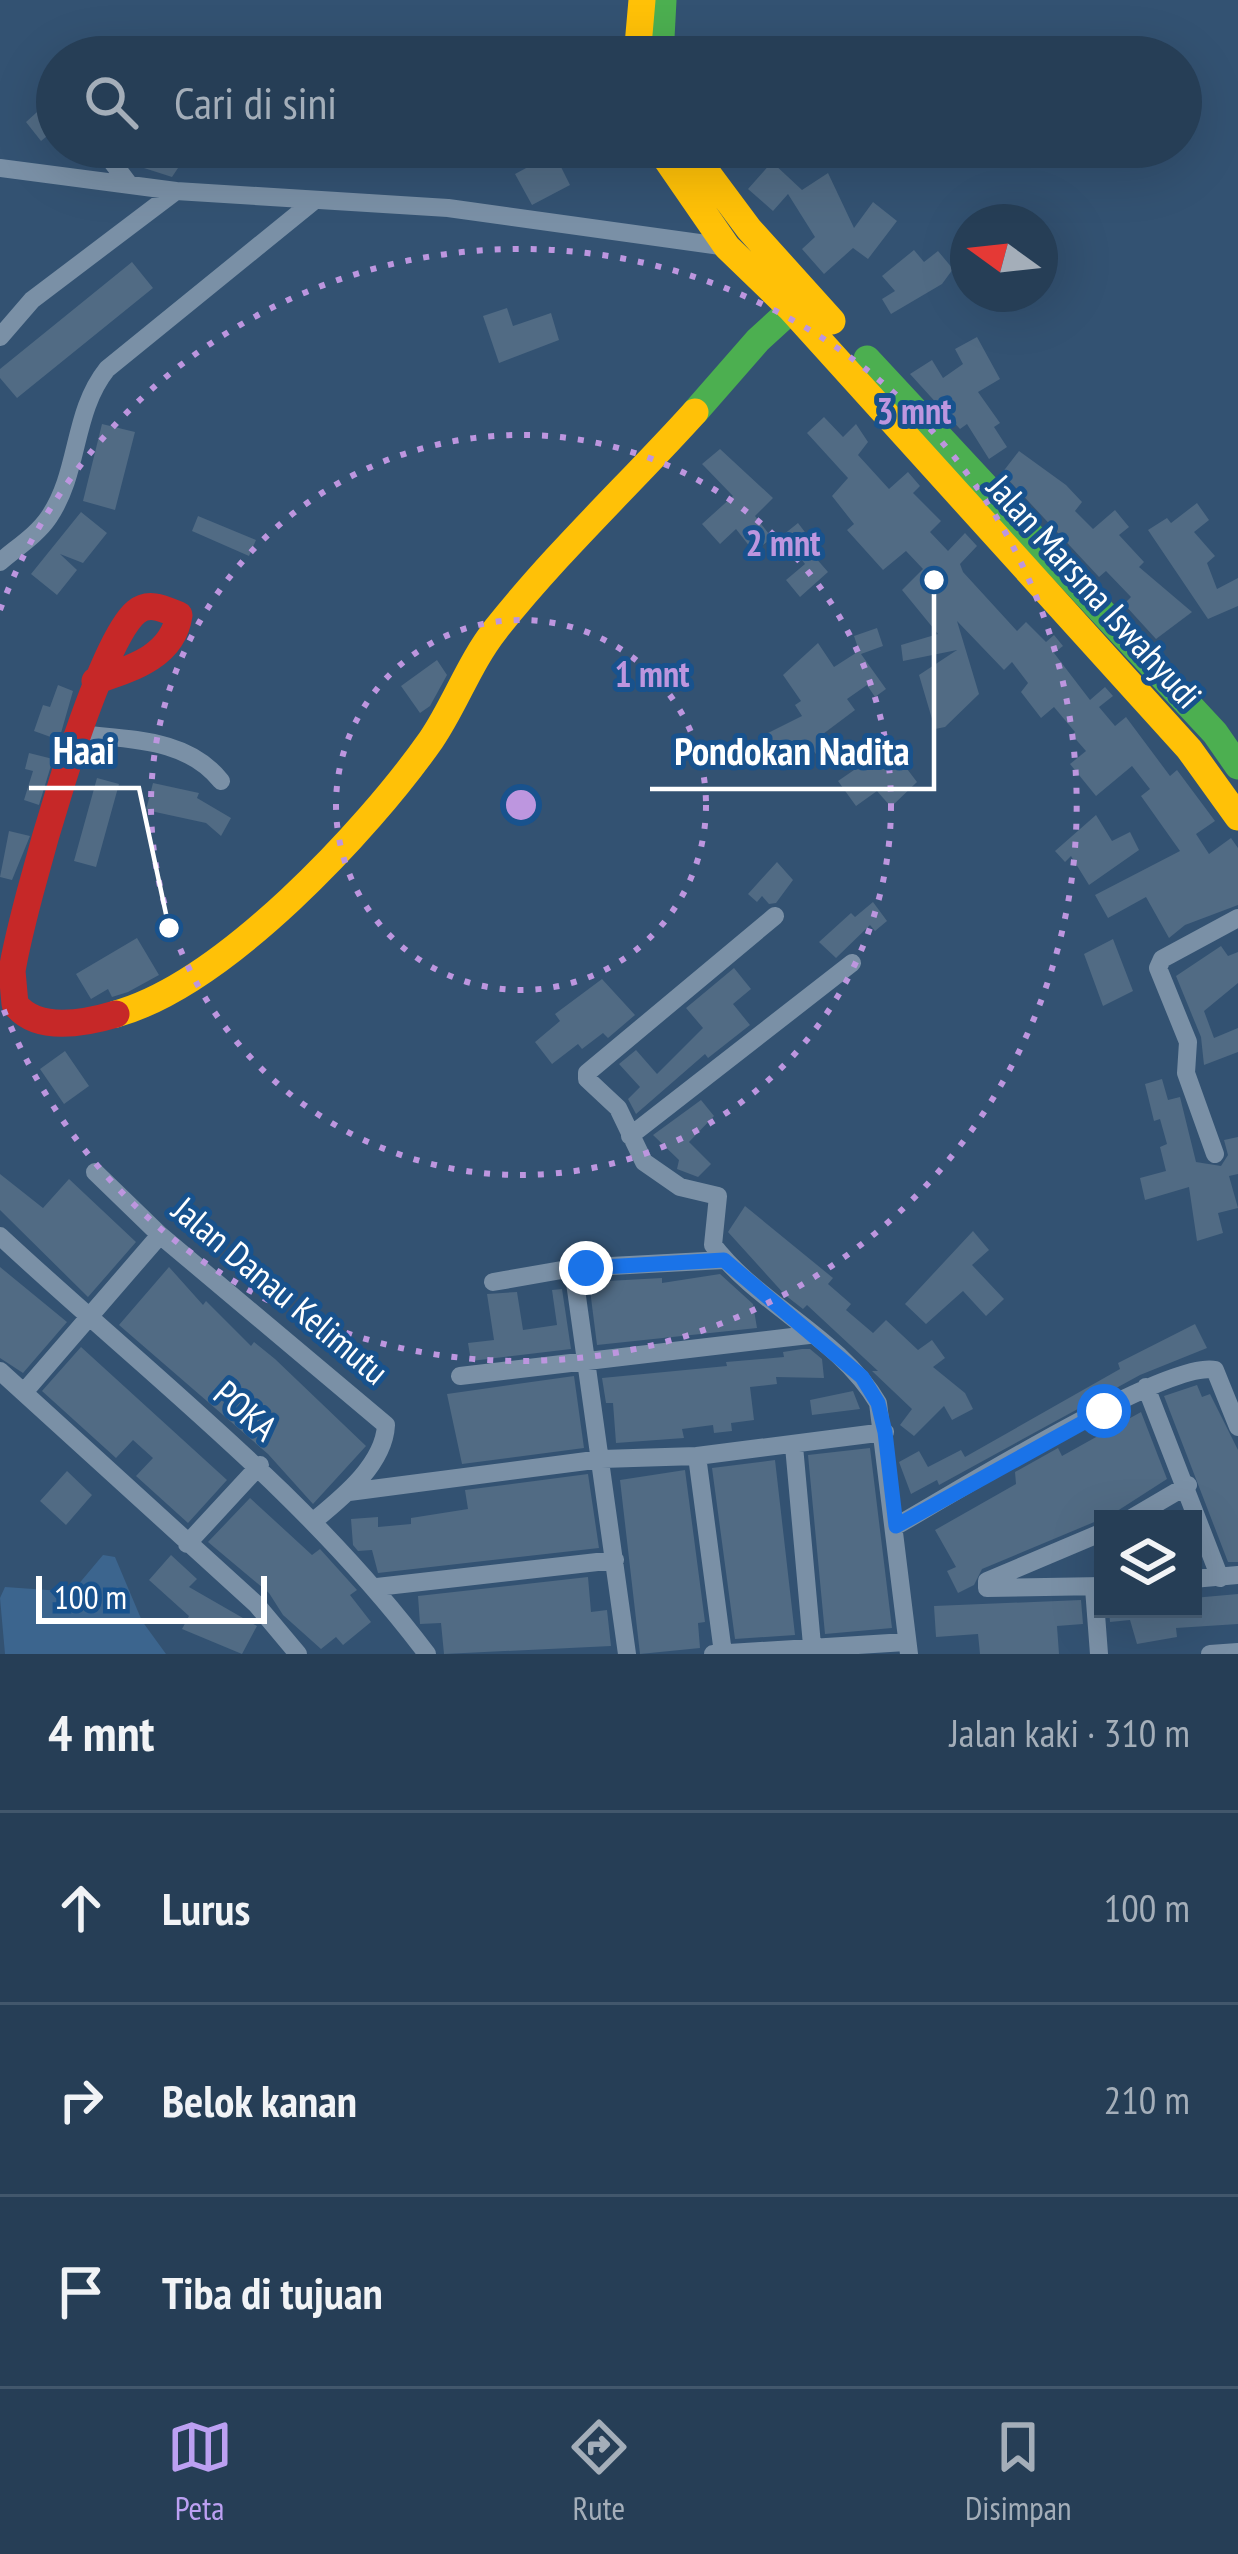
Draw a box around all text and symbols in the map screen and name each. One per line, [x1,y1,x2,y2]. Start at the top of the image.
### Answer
search box [36,36,1202,168]
icon: search [78,69,144,135]
text: Cari di sini [174,73,337,131]
north arrow [950,204,1058,312]
text: 3 mnt [876,387,952,434]
street label: Jalan Marsma Iswahyudi [977,464,1212,718]
text: 2 mnt [745,519,821,566]
text: 1 mnt [614,650,690,697]
callout: Haai [29,713,139,788]
callout: Pondokan Nadita [650,714,934,789]
text: Haai [53,724,115,775]
text: Pondokan Nadita [674,725,910,776]
centre of rings [500,784,542,826]
street label: Jalan Danau Kelimutu [162,1185,399,1394]
route end [559,1241,613,1295]
street label: POKA [204,1369,288,1451]
route start [1077,1384,1131,1438]
map controls [1094,1510,1202,1618]
button: layers [1094,1510,1202,1618]
scale bar [36,1570,267,1623]
text: 100 m [54,1575,127,1618]
text: 4 mnt [48,1699,154,1765]
text: Jalan kaki · 310 m [949,1707,1190,1758]
icon: ahead [48,1875,114,1941]
text: Lurus [162,1879,250,1937]
text: 100 m [1104,1882,1190,1933]
icon: right [48,2067,114,2133]
text: Belok kanan [162,2071,357,2129]
text: 210 m [1104,2074,1190,2125]
icon: arrive [48,2259,114,2325]
text: Tiba di tujuan [162,2263,383,2321]
tab: Peta [167,2414,233,2529]
tab: Rute [566,2414,632,2529]
tab: Disimpan [965,2414,1071,2529]

